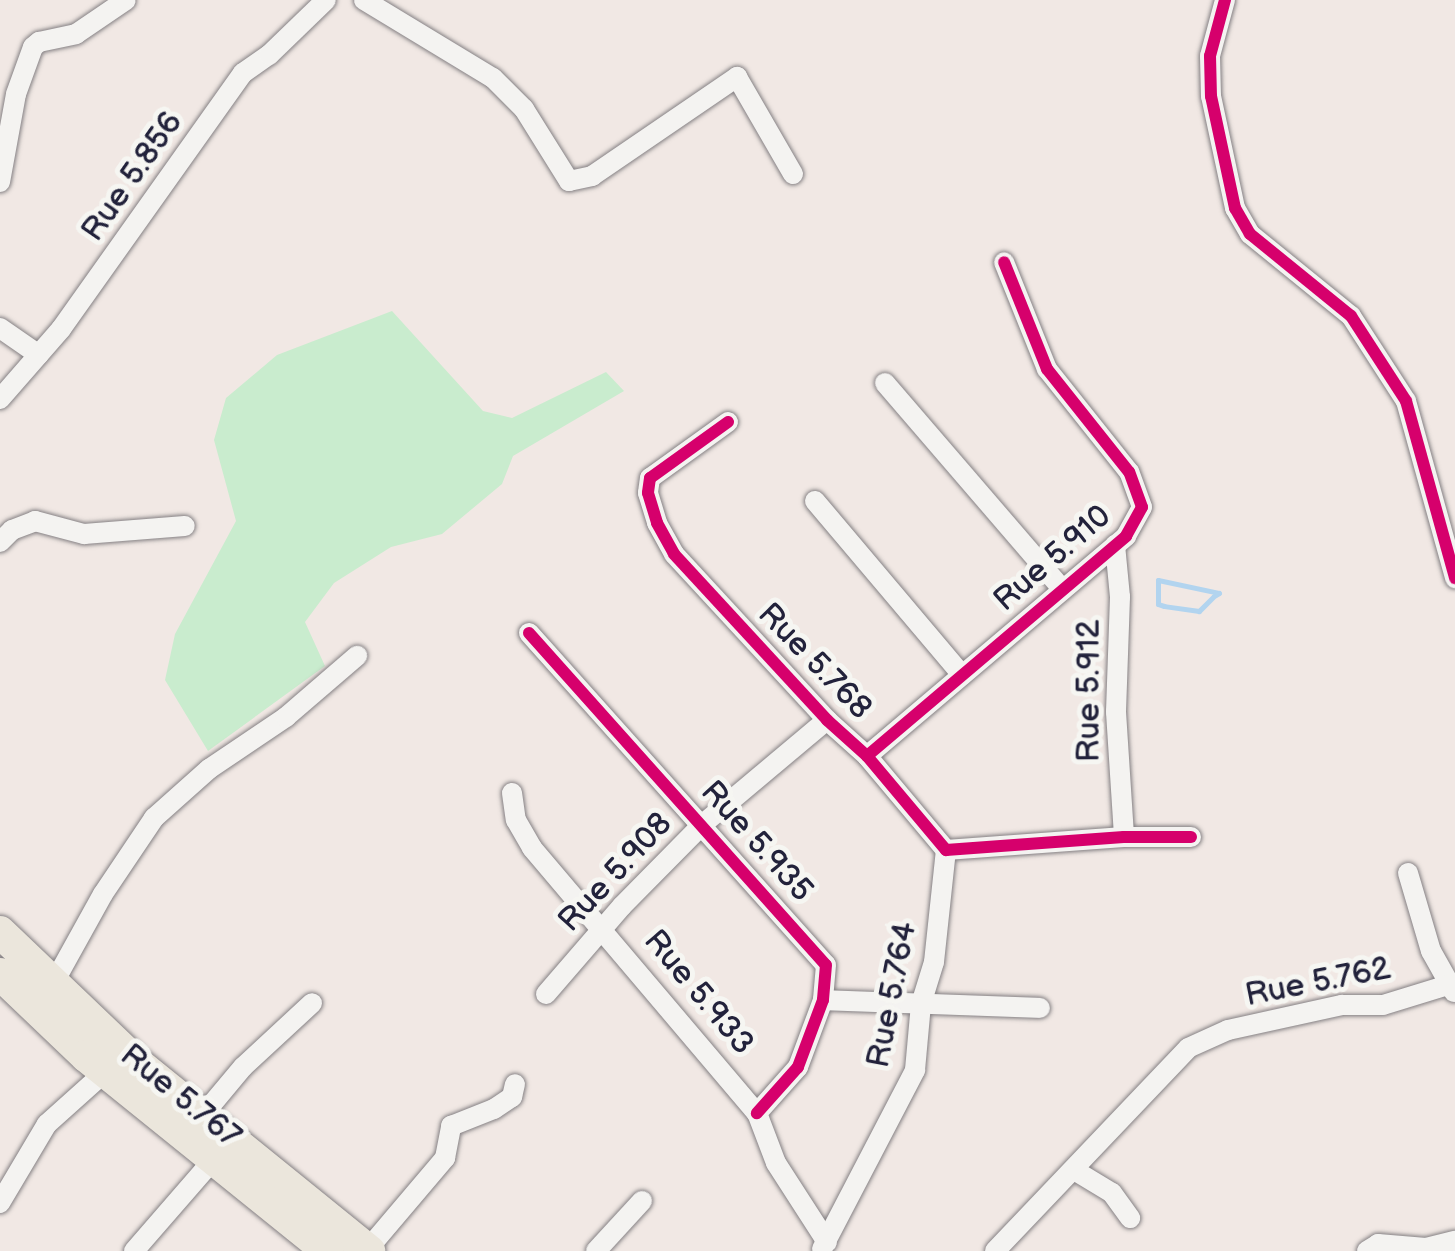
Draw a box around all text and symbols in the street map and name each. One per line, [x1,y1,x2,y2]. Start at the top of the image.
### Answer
street label: Rue 5.856 [74,105,192,249]
street label: Rue 5.910 [987,498,1119,620]
street label: Rue 5.768 [749,596,879,728]
street label: Rue 5.912 [1071,620,1109,762]
street label: Rue 5.935 [692,774,820,910]
street label: Rue 5.908 [551,806,681,940]
street label: Rue 5.764 [860,919,926,1071]
street label: Rue 5.933 [635,923,761,1063]
street label: Rue 5.762 [1242,950,1394,1016]
street label: Rue 5.767 [112,1037,248,1157]

